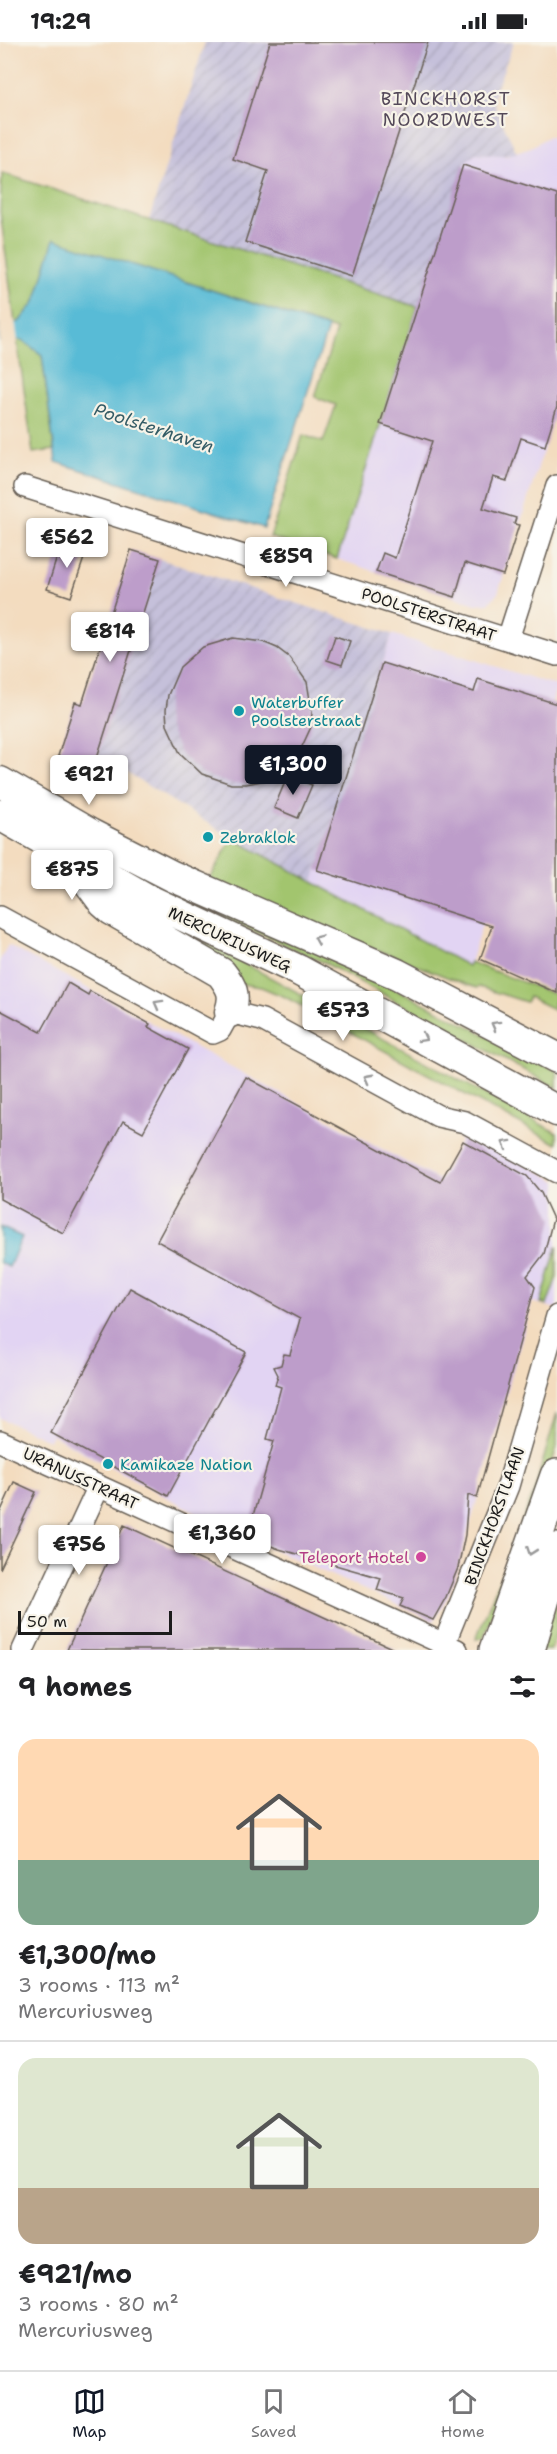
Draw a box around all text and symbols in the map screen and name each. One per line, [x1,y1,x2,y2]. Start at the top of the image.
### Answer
text: 19:29 [30,7,91,36]
district label: BINCKHORST NOORDWEST [381,87,511,132]
water label: Poolsterhaven [91,397,217,459]
pin: €562 [31,518,103,569]
text: €562 [40,524,94,550]
pin: €859 [250,537,322,588]
text: €859 [259,543,313,569]
street label: POOLSTERSTRAAT [359,583,499,646]
pin: €814 [74,612,146,663]
text: €814 [85,618,135,644]
place label: Waterbuffer Poolsterstraat [251,692,361,731]
marker: Waterbuffer Poolsterstraat [232,704,246,718]
pin: €1,300 [244,745,342,796]
text: €1,300 [259,751,327,777]
pin: €921 [53,755,125,806]
text: €921 [64,761,114,787]
place label: Zebraklok [220,827,296,848]
marker: Zebraklok [201,830,215,844]
pin: €875 [36,850,108,901]
text: €875 [45,856,99,882]
street label: MERCURIUSWEG [165,902,295,977]
one-way arrow [313,934,324,946]
pin: €573 [307,991,379,1042]
text: €573 [316,997,370,1023]
one-way arrow [154,1000,164,1011]
one-way arrow [491,1021,502,1032]
one-way arrow [417,1031,427,1042]
one-way arrow [364,1074,375,1085]
one-way arrow [501,1140,512,1151]
street label: URANUSSTRAAT [20,1442,142,1514]
street label: BINCKHORSTLAAN [460,1444,529,1588]
place label: Kamikaze Nation [120,1454,252,1475]
marker: Kamikaze Nation [101,1457,115,1471]
pin: €1,360 [173,1514,271,1565]
text: €1,360 [188,1520,256,1546]
pin: €756 [43,1525,115,1576]
text: €756 [52,1531,106,1557]
one-way arrow [525,1545,538,1556]
place label: Teleport Hotel [299,1547,409,1568]
marker: Teleport Hotel [414,1550,428,1564]
scale bar [18,1608,172,1636]
text: 50 m [27,1611,67,1632]
text: 9 homes [18,1669,132,1704]
icon: filters [506,1670,539,1703]
icon: home [225,1778,333,1886]
text: €1,300/mo [18,1937,156,1972]
text: 3 rooms · 113 m² [18,1972,180,1998]
text: Mercuriusweg [18,1998,153,2024]
icon: home [225,2097,333,2205]
text: €921/mo [18,2256,132,2291]
text: 3 rooms · 80 m² [18,2291,179,2317]
text: Mercuriusweg [18,2317,153,2343]
tab: Map [72,2385,106,2442]
tab: Saved [251,2385,296,2442]
tab: Home [441,2385,485,2442]

